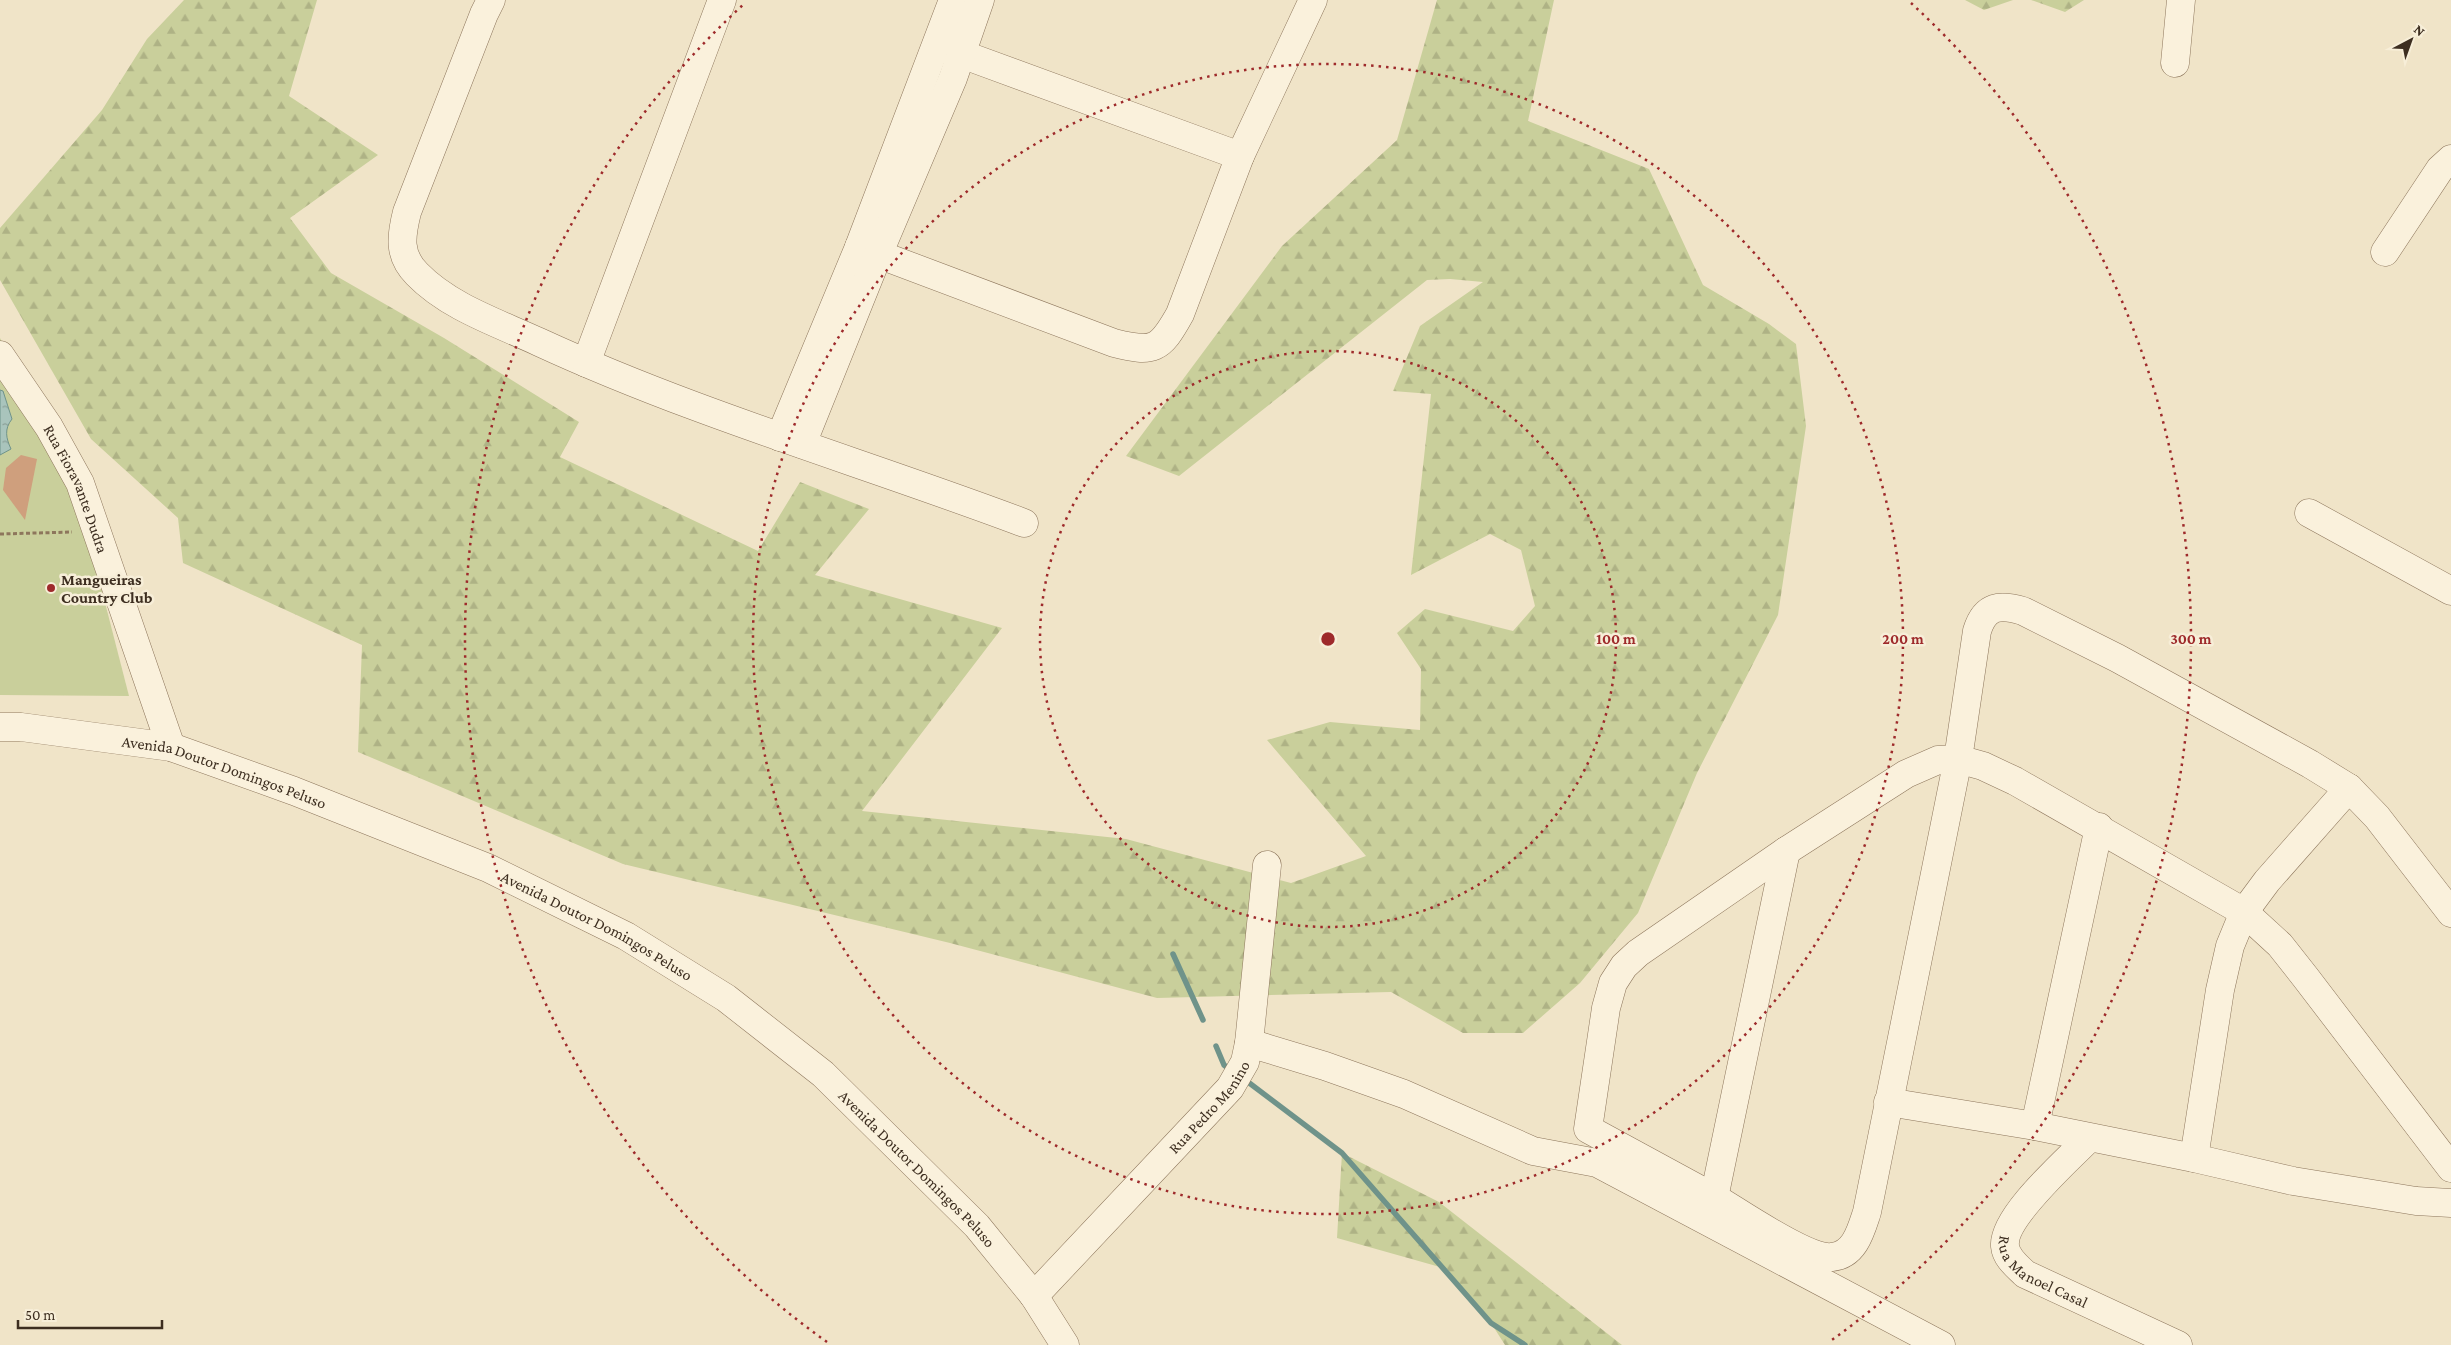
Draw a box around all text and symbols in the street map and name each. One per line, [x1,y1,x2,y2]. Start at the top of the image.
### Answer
north arrow [2386,15,2436,65]
text: N [2411,21,2429,40]
street label: Rua Fioravante Dudra [40,422,112,556]
place label: Mangueiras Country Club [61,571,153,606]
marker: Mangueiras Country Club [45,582,57,594]
centre of rings [1319,630,1337,648]
text: 100 m [1596,631,1636,647]
text: 200 m [1882,631,1924,647]
text: 300 m [2170,631,2212,647]
street label: Avenida Doutor Domingos Peluso [121,733,329,812]
street label: Avenida Doutor Domingos Peluso [499,868,695,984]
street label: Rua Pedro Menino [1165,1058,1253,1157]
street label: Avenida Doutor Domingos Peluso [835,1087,999,1251]
street label: Rua Manoel Casal [1996,1234,2090,1311]
scale bar [18,1298,161,1330]
text: 50 m [25,1307,55,1323]

